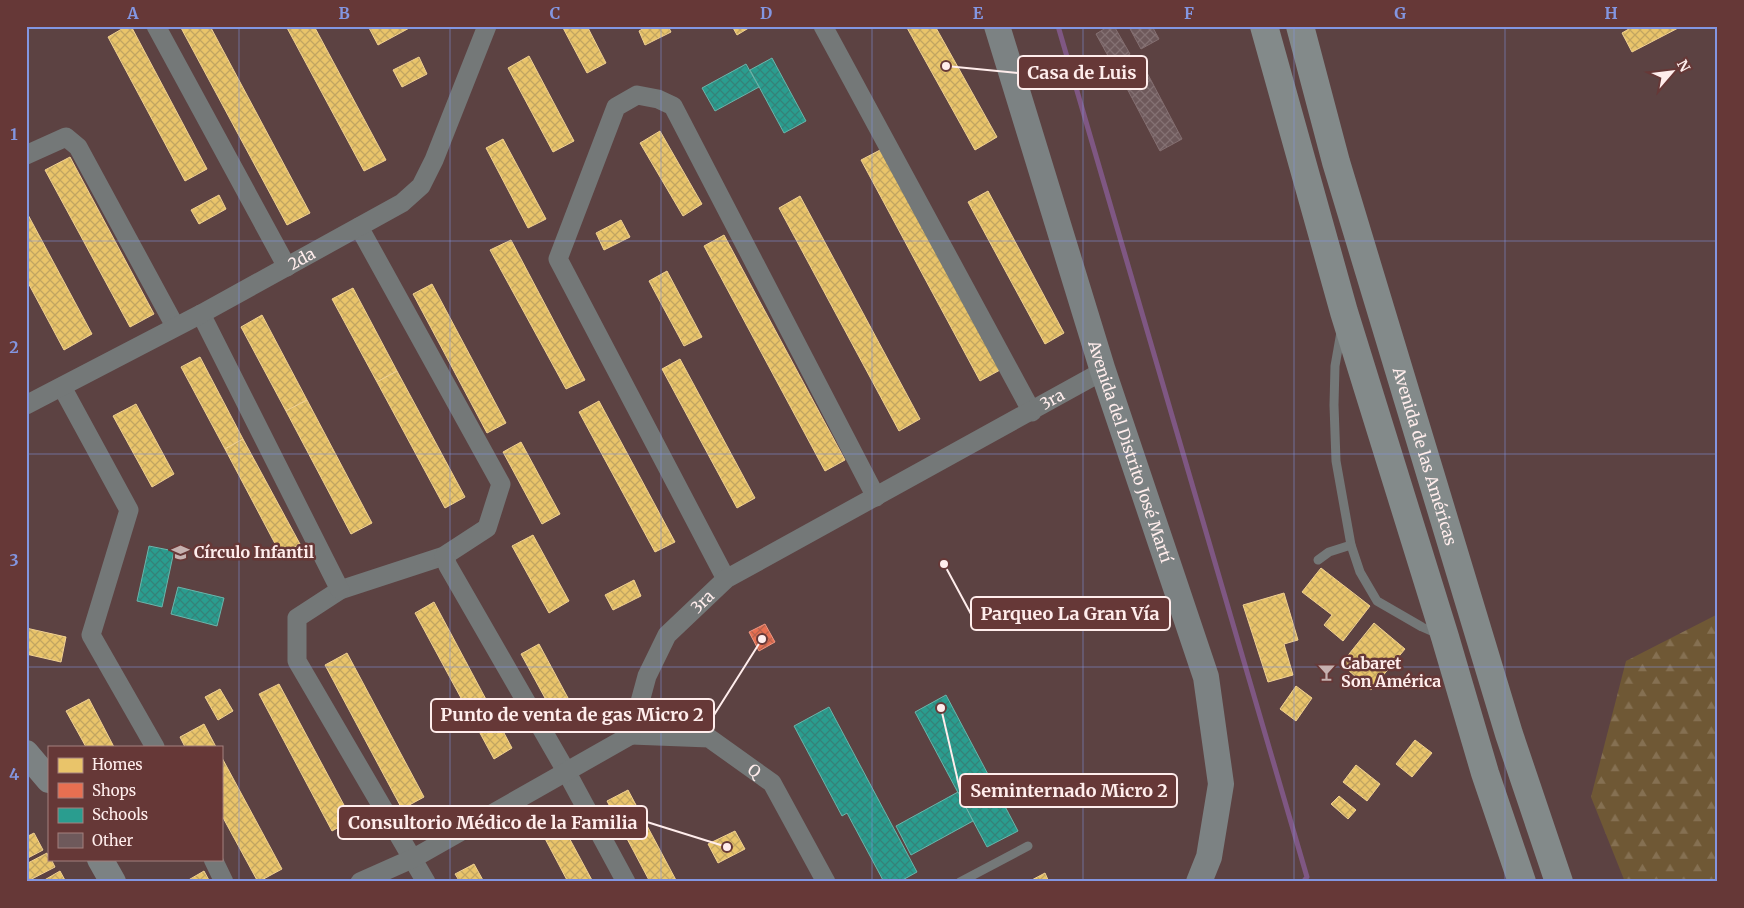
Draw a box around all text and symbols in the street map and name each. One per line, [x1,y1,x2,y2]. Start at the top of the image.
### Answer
text: A [126,3,139,23]
text: B [338,3,350,23]
text: C [550,3,560,23]
text: D [760,3,772,23]
text: E [973,3,984,23]
text: F [1184,3,1194,23]
text: G [1394,3,1406,23]
text: H [1604,3,1618,23]
north arrow [1646,48,1696,98]
callout: Casa de Luis [1018,56,1147,89]
text: N [1673,57,1694,75]
text: Casa de Luis [1027,61,1137,84]
text: 1 [10,124,18,144]
street label: 2da [284,243,319,274]
text: 2 [9,337,19,357]
street label: Avenida del Distrito José Martí [1084,337,1177,566]
street label: Avenida de las Américas [1388,364,1461,548]
street label: 3ra [1037,384,1068,414]
school or university icon: Círculo Infantil [170,542,190,562]
place label: Círculo Infantil [194,542,314,562]
text: 3 [9,550,19,570]
street label: 3ra [687,585,718,617]
callout: Parqueo La Gran Vía [971,597,1170,630]
text: Parqueo La Gran Vía [981,602,1159,625]
place label: Cabaret Son América [1341,653,1441,691]
bar icon: Cabaret Son América [1317,662,1337,682]
callout: Punto de venta de gas Micro 2 [431,699,714,732]
text: Punto de venta de gas Micro 2 [440,703,704,726]
legend [48,746,222,860]
text: Homes [92,755,143,774]
street label: Q [744,759,766,783]
text: 4 [9,764,19,784]
callout: Seminternado Micro 2 [960,774,1177,807]
text: Seminternado Micro 2 [970,779,1168,802]
text: Shops [92,781,136,800]
text: Schools [92,805,148,824]
callout: Consultorio Médico de la Familia [338,806,647,839]
text: Consultorio Médico de la Familia [348,811,638,834]
text: Other [92,831,134,850]

